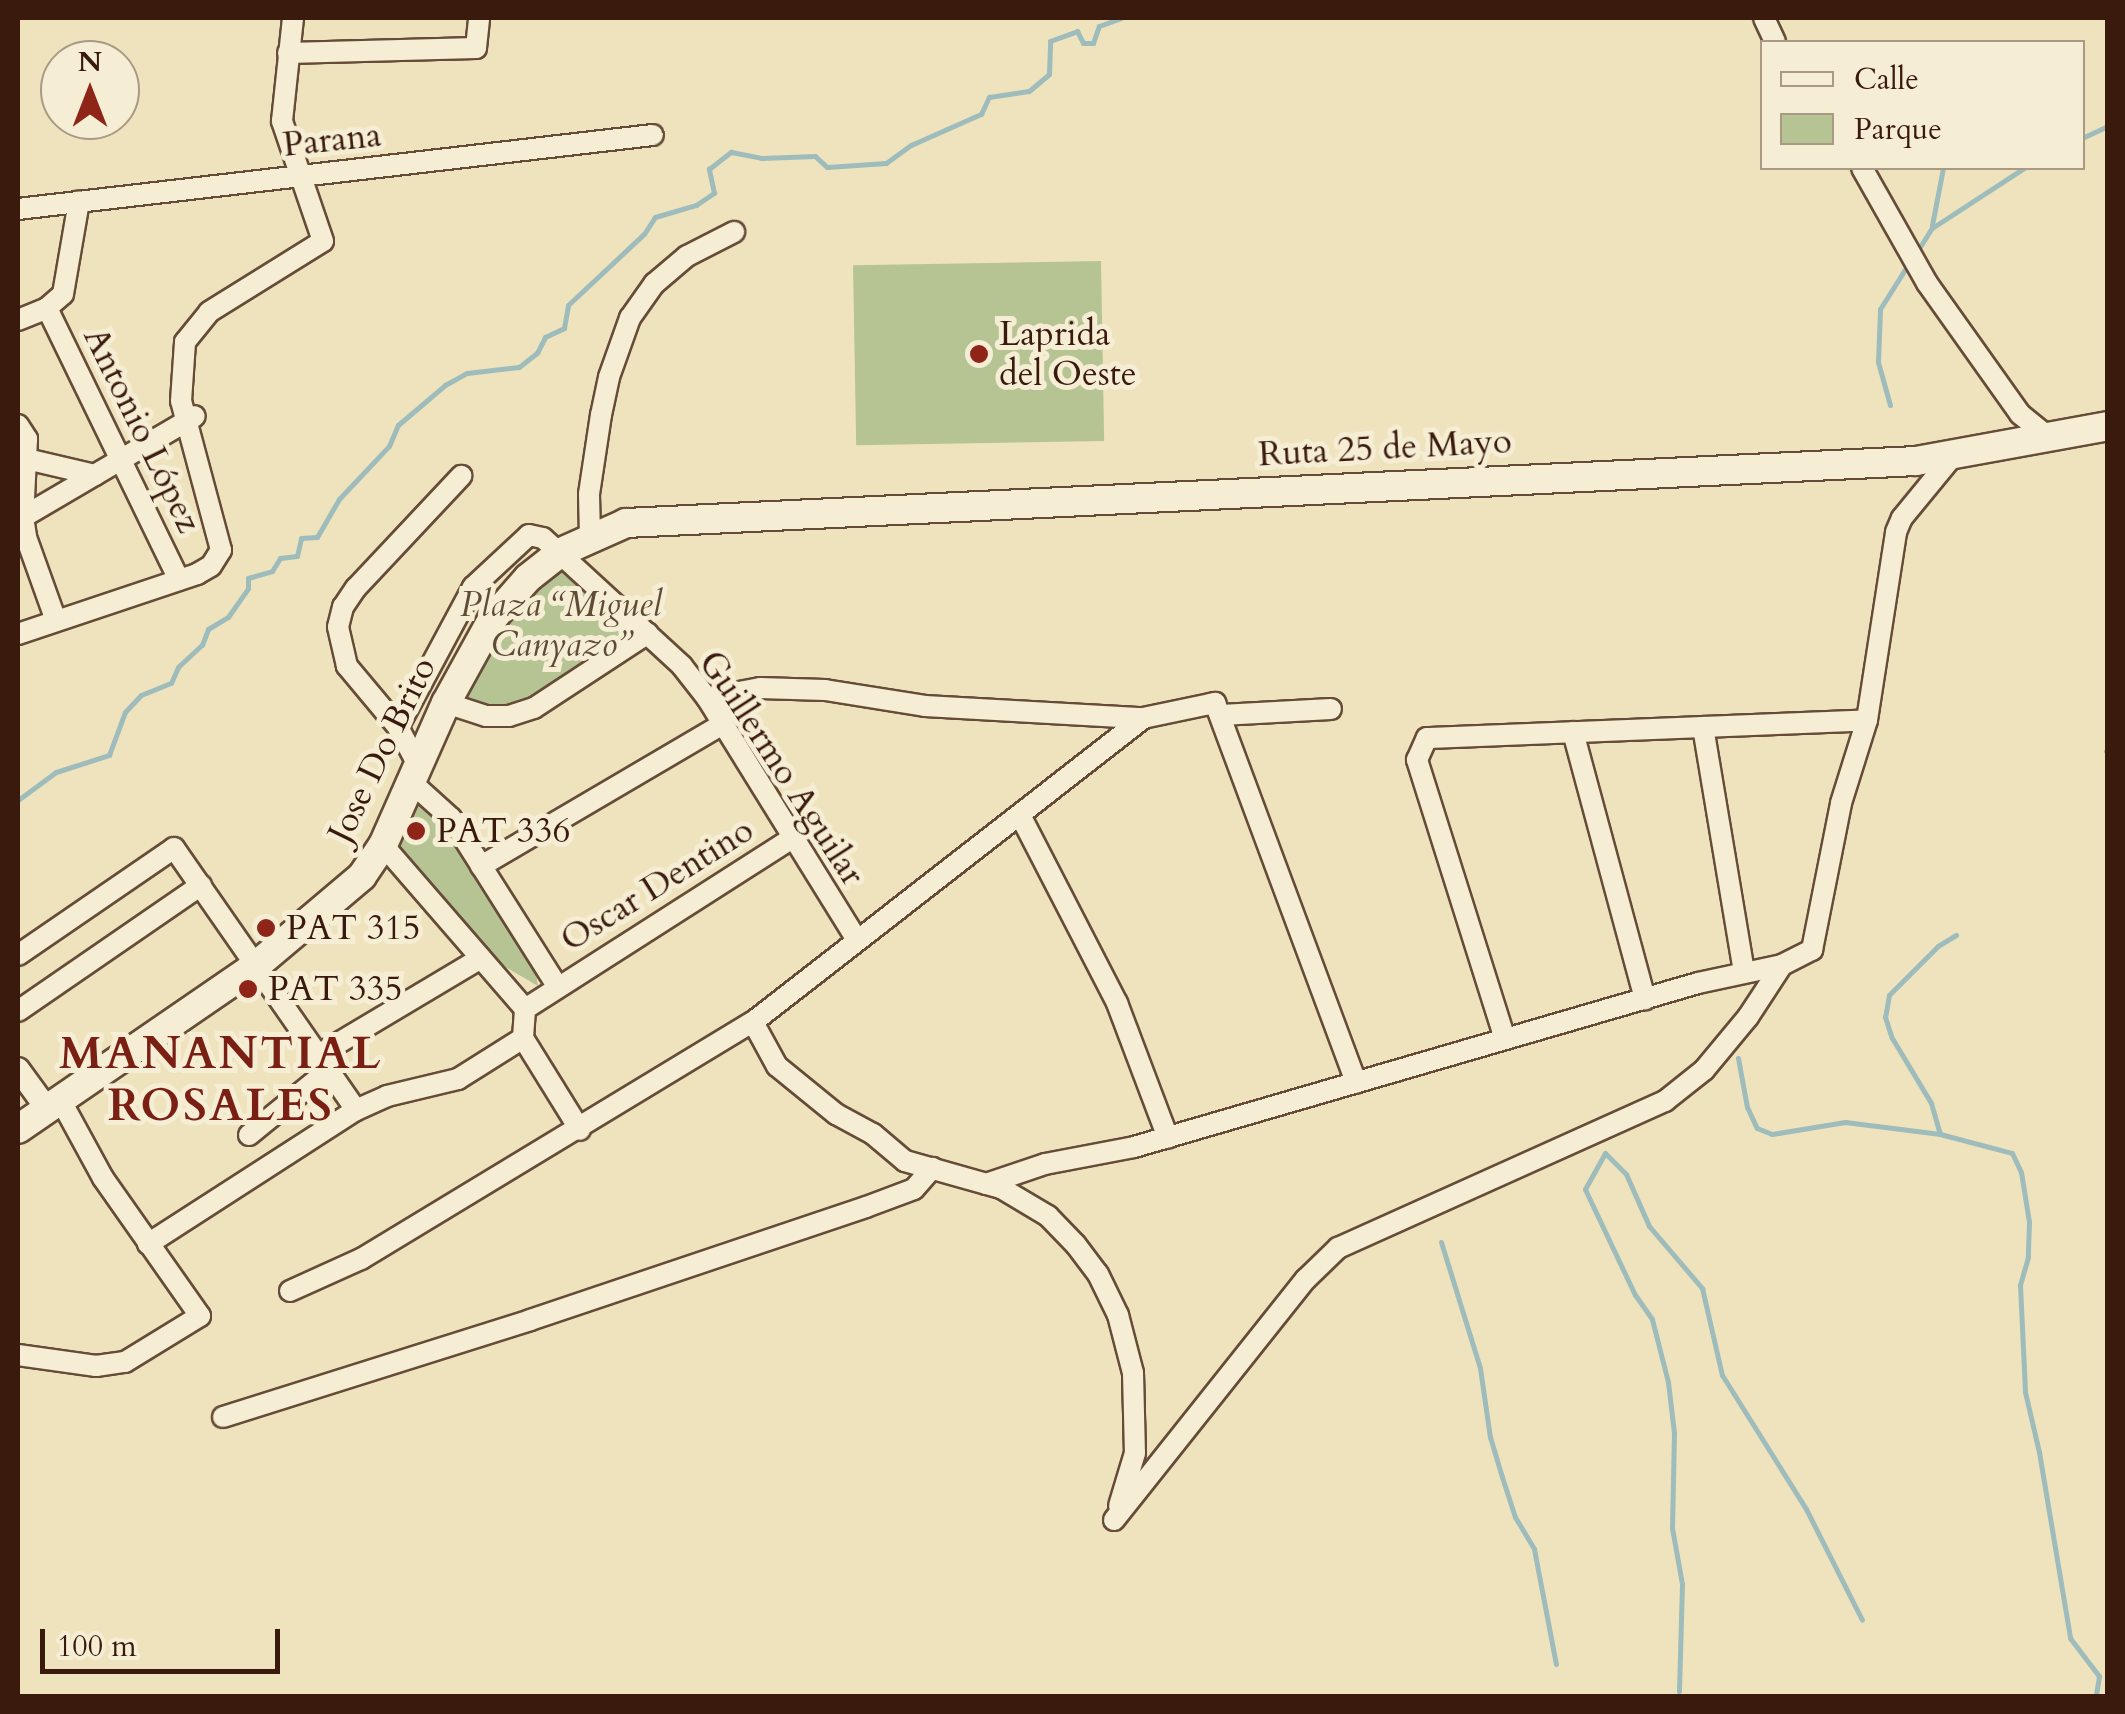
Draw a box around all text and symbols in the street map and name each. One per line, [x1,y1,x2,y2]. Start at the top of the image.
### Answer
north arrow [40,40,140,140]
legend [1760,40,2085,170]
text: N [78,43,102,81]
text: Calle [1854,59,1919,100]
text: Parque [1854,109,1942,150]
street label: Parana [281,114,383,166]
place label: Laprida del Oeste [999,313,1137,395]
street label: Antonio López [74,321,210,539]
marker: Laprida del Oeste [968,343,990,365]
street label: Ruta 25 de Mayo [1257,420,1513,476]
park label: Plaza “Miguel Canyazo” [460,584,662,666]
street label: Guillermo Aguilar [690,643,874,893]
street label: Jose Do Brito [319,651,445,849]
street label: Oscar Dentino [553,809,761,961]
place label: PAT 336 [436,810,570,852]
marker: PAT 336 [405,820,427,842]
place label: PAT 315 [286,907,420,949]
marker: PAT 315 [255,917,277,939]
place label: PAT 335 [268,968,402,1010]
marker: PAT 335 [237,978,259,1000]
district label: MANANTIAL ROSALES [59,1027,383,1133]
scale bar [45,1609,285,1671]
text: 100 m [57,1626,137,1667]

